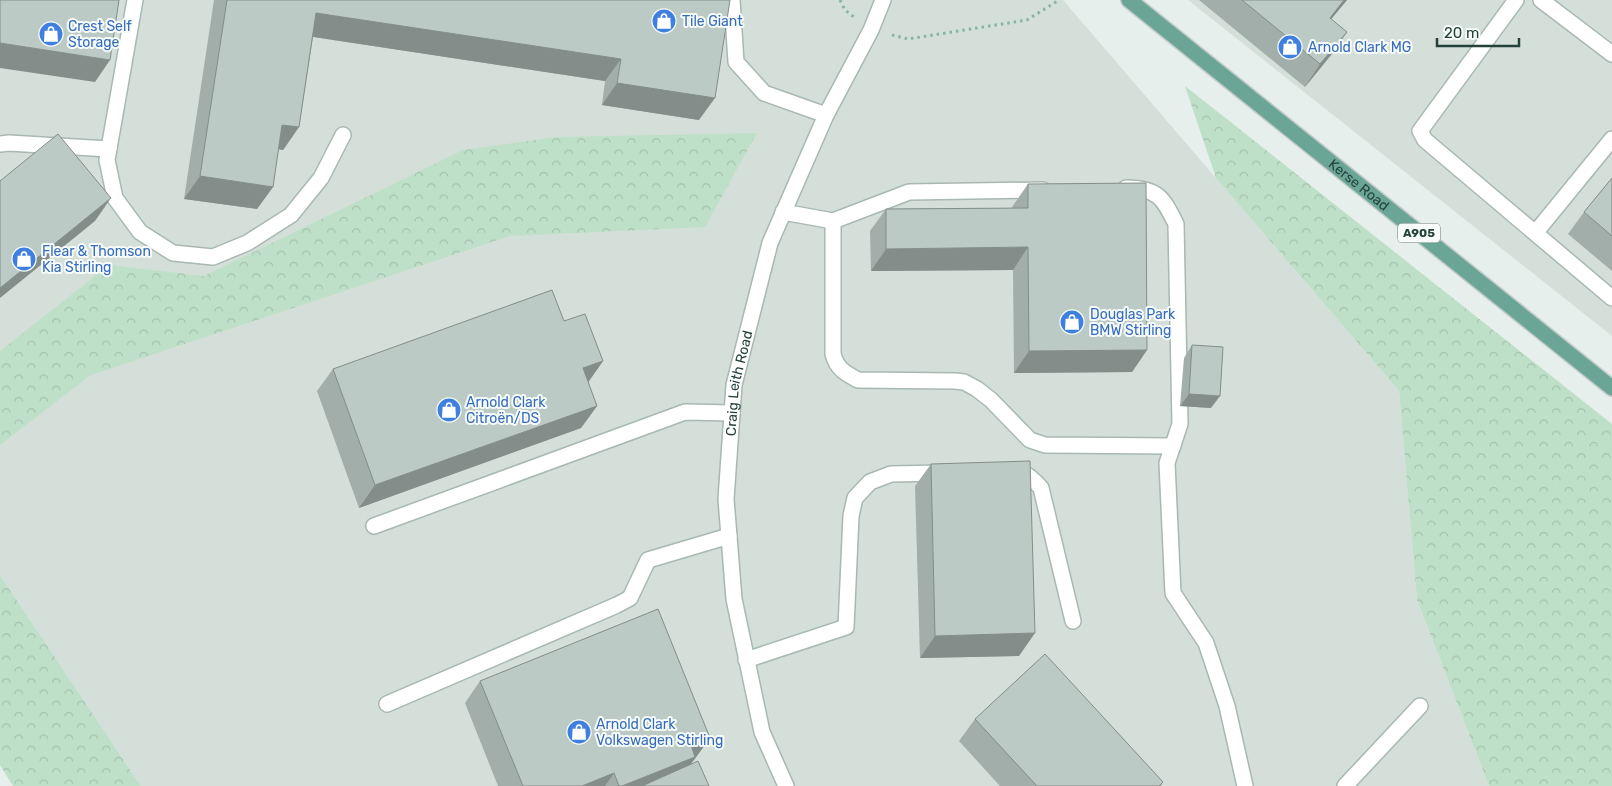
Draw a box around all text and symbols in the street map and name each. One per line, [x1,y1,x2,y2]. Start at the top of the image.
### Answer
shop icon: Tile Giant [651,8,677,34]
place label: Tile Giant [682,13,743,30]
scale bar [1437,15,1520,47]
place label: Crest Self Storage [68,18,132,51]
shop icon: Crest Self Storage [38,21,64,47]
text: 20 m [1444,24,1479,42]
shop icon: Arnold Clark MG [1277,34,1303,60]
place label: Arnold Clark MG [1308,39,1411,56]
street label: Kerse Road [1325,156,1392,215]
road number: A905 [1398,224,1440,242]
place label: Flear & Thomson Kia Stirling [42,243,151,276]
shop icon: Flear & Thomson Kia Stirling [11,246,37,272]
place label: Douglas Park BMW Stirling [1090,306,1176,339]
shop icon: Douglas Park BMW Stirling [1059,309,1085,335]
street label: Craig Leith Road [722,329,756,437]
place label: Arnold Clark Citroën/DS [466,394,546,427]
shop icon: Arnold Clark Citroën/DS [436,397,462,423]
place label: Arnold Clark Volkswagen Stirling [596,716,723,749]
shop icon: Arnold Clark Volkswagen Stirling [566,719,592,745]

